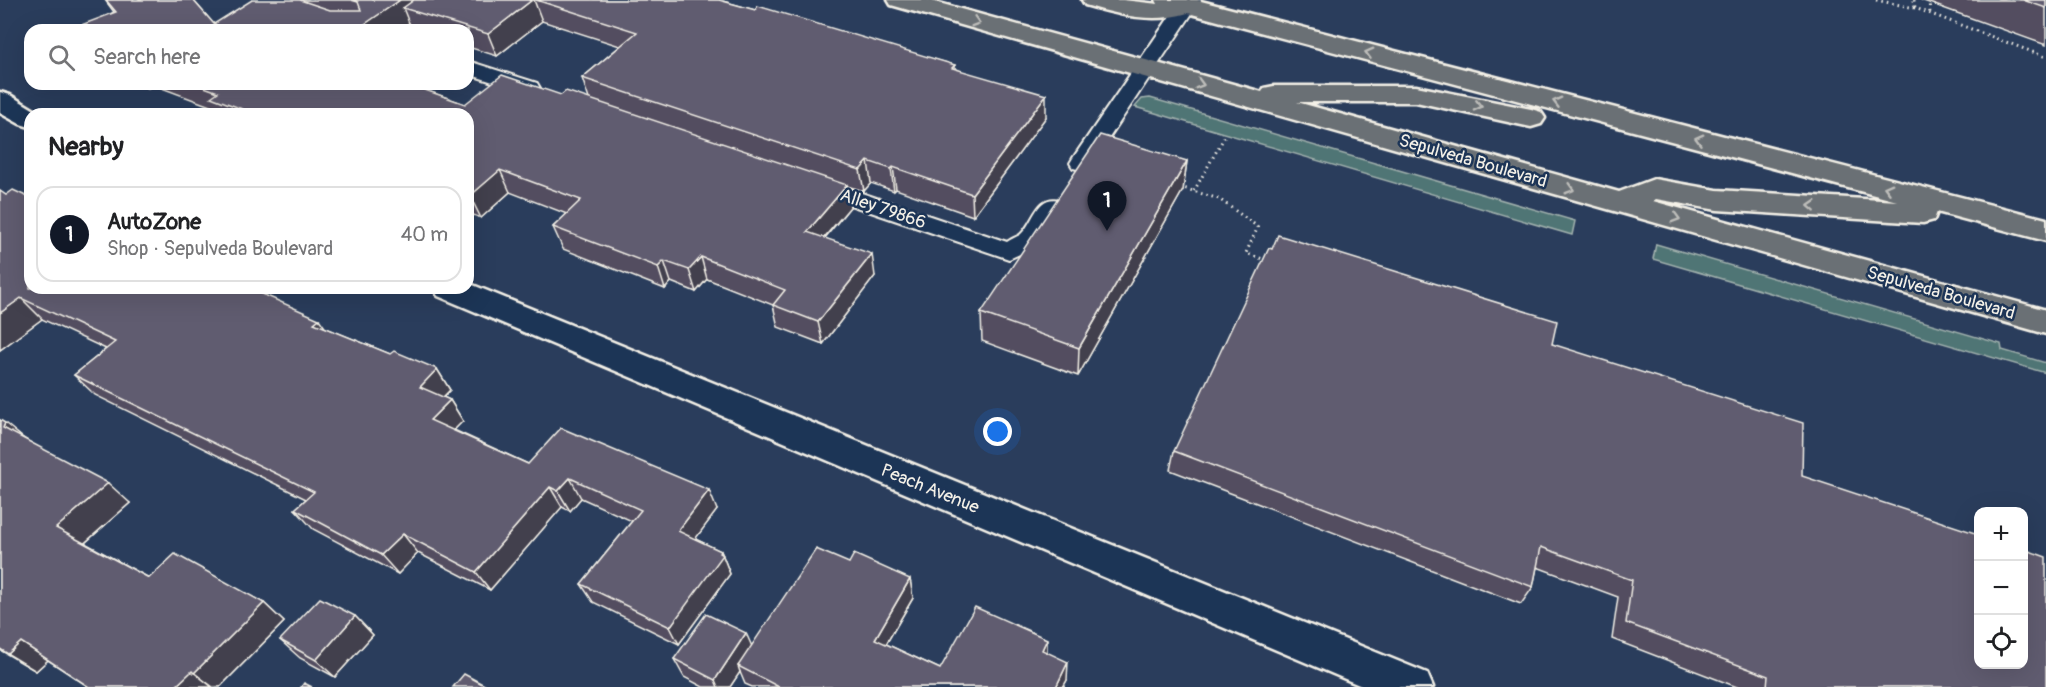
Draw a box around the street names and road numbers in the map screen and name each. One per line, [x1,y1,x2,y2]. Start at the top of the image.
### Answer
street label: Sepulveda Boulevard [1396,129,1550,193]
street label: Alley 79866 [837,184,929,234]
street label: Sepulveda Boulevard [1864,261,2018,325]
street label: Peach Avenue [877,459,983,519]

